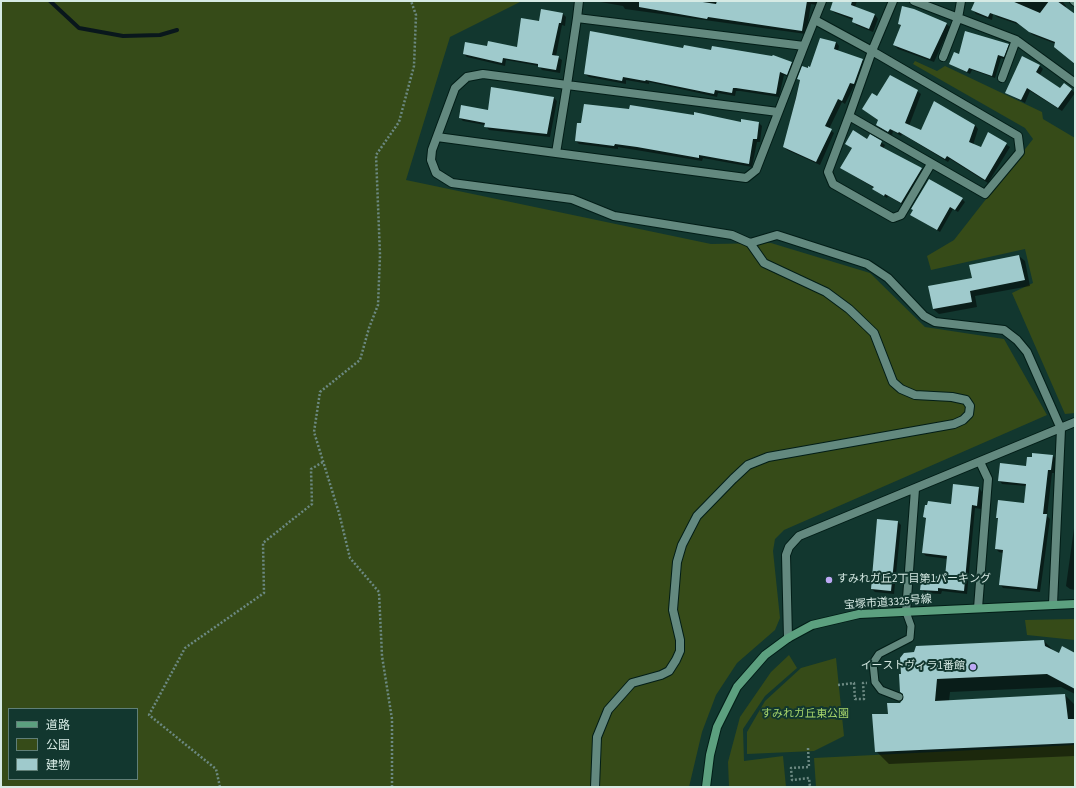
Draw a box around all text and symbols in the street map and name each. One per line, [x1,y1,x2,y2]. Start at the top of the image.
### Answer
place label: すみれガ丘2丁目第1パーキング [837,573,991,587]
marker: すみれガ丘2丁目第1パーキング [824,575,834,585]
street label: 宝塚市道3325号線 [844,593,932,613]
place label: イーストヴィラ1番館 [861,660,965,674]
marker: イーストヴィラ1番館 [968,662,978,672]
legend [8,708,138,780]
park label: すみれガ丘東公園 [761,708,849,722]
text: 道路 [46,717,70,734]
text: 公園 [46,737,70,754]
text: 建物 [46,757,70,774]

